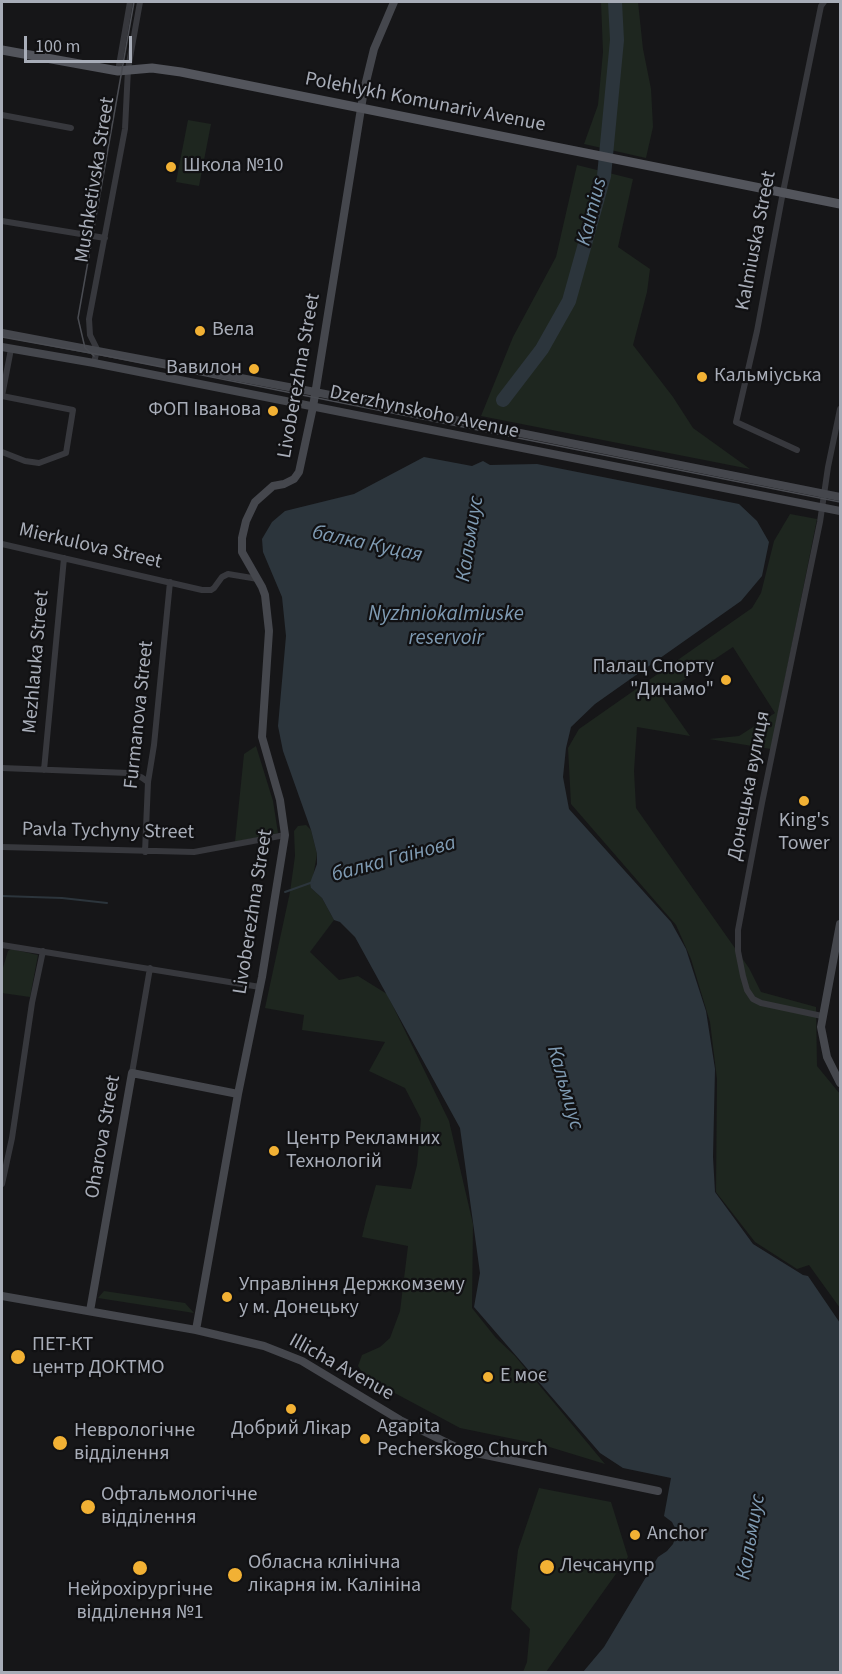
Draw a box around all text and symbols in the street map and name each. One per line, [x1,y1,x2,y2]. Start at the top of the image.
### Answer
scale bar [27,24,135,62]
text: 100 m [35,34,80,59]
street label: Polehlykh Komunariv Avenue [303,68,547,138]
street label: Mushketivska Street [71,96,121,264]
place label: Школа №10 [183,155,283,179]
marker: Школа №10 [164,160,178,174]
street label: Kalmiuska Street [732,169,782,313]
water label: Kalmius [572,175,614,249]
street label: Livoberezhna Street [274,292,326,460]
place label: Вела [212,319,254,343]
marker: Вела [193,324,207,338]
place label: Вавилон [166,357,242,381]
marker: Вавилон [247,362,261,376]
place label: Кальміуська [714,365,822,389]
marker: Кальміуська [695,370,709,384]
street label: Dzerzhynskoho Avenue [327,381,521,445]
place label: ФОП Іванова [148,399,261,423]
marker: ФОП Іванова [266,404,280,418]
water label: Кальмиус [452,494,490,584]
street label: Mierkulova Street [16,519,164,575]
water label: балка Куцая [310,521,424,569]
street label: Mezhlauka Street [19,589,55,735]
water label: Nyzhniokalmiuske reservoir [368,602,524,652]
street label: Furmanova Street [120,640,160,790]
place label: Палац Спорту "Динамо" [593,656,714,703]
marker: Палац Спорту "Динамо" [719,673,733,687]
street label: Донецька вулиця [724,709,776,863]
marker: King's Tower [797,794,811,808]
place label: King's Tower [778,810,830,857]
street label: Pavla Tychyny Street [22,818,194,846]
street label: Livoberezhna Street [229,828,279,996]
water label: балка Гаїнова [329,831,459,889]
water label: Кальмиус [540,1043,588,1133]
street label: Oharova Street [81,1073,127,1201]
place label: Центр Рекламних Технологій [286,1128,440,1175]
marker: Центр Рекламних Технологій [267,1144,281,1158]
place label: Управління Держкомзему у м. Донецьку [239,1274,465,1321]
marker: Управління Держкомзему у м. Донецьку [220,1290,234,1304]
street label: Illicha Avenue [284,1329,398,1407]
place label: ПЕТ-КТ центр ДОКТМО [32,1334,165,1381]
marker: ПЕТ-КТ центр ДОКТМО [9,1348,27,1366]
place label: Е моє [500,1365,547,1389]
marker: Е моє [481,1370,495,1384]
marker: Добрий Лікар [284,1402,298,1416]
place label: Agapita Pecherskogo Church [377,1416,548,1463]
place label: Добрий Лікар [231,1418,351,1442]
place label: Неврологічне відділення [74,1420,195,1467]
marker: Agapita Pecherskogo Church [358,1432,372,1446]
marker: Неврологічне відділення [51,1434,69,1452]
place label: Офтальмологічне відділення [101,1484,257,1531]
water label: Кальмиус [732,1492,772,1582]
marker: Офтальмологічне відділення [79,1498,97,1516]
place label: Anchor [647,1523,707,1547]
marker: Anchor [628,1528,642,1542]
place label: Обласна клінічна лікарня ім. Калініна [248,1552,421,1599]
place label: Лечсанупр [560,1555,654,1579]
marker: Лечсанупр [538,1558,556,1576]
marker: Нейрохірургічне відділення №1 [131,1559,149,1577]
marker: Обласна клінічна лікарня ім. Калініна [226,1566,244,1584]
place label: Нейрохірургічне відділення №1 [67,1579,213,1626]

